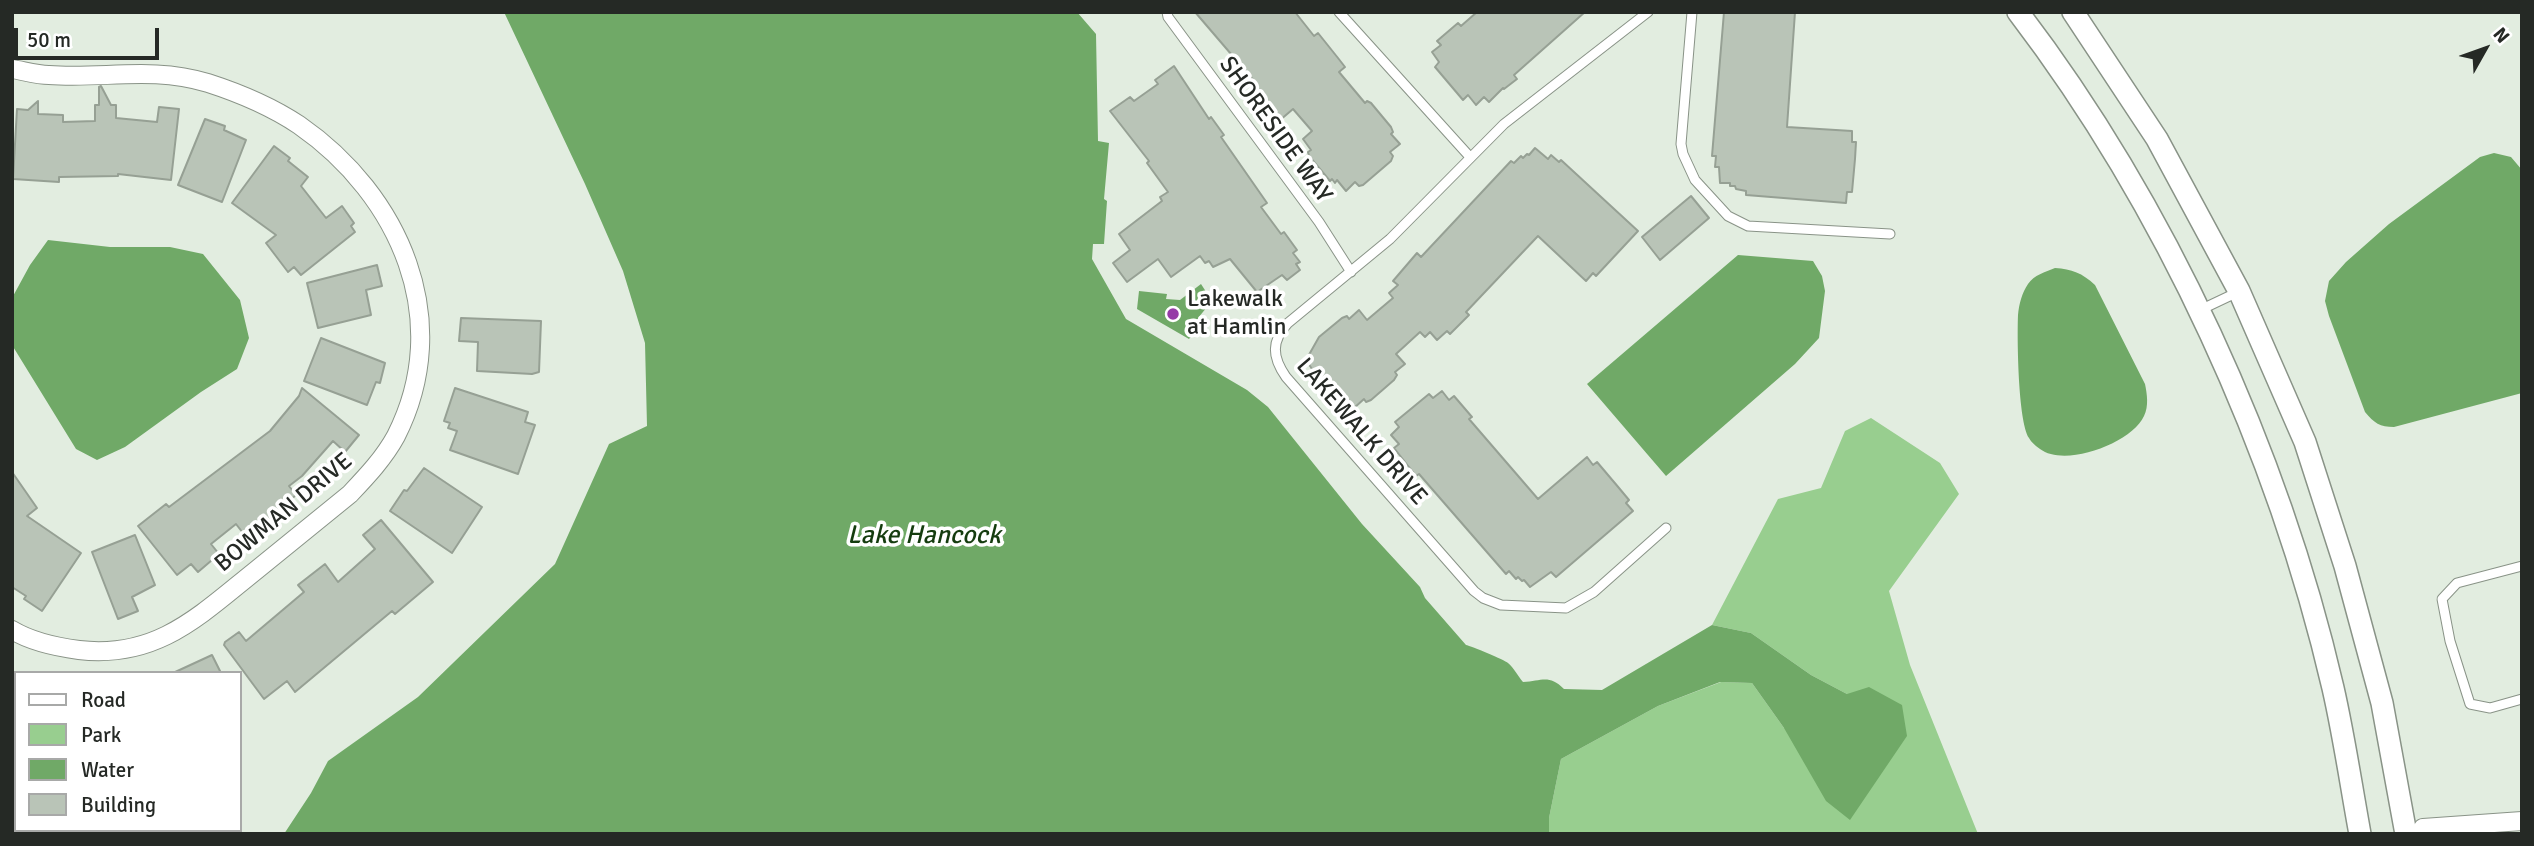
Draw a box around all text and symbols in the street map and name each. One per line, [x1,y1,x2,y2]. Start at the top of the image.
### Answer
scale bar [18,14,163,58]
north arrow [2450,14,2520,84]
text: N [2488,23,2515,48]
text: 50 m [27,27,71,53]
street label: SHORESIDE WAY [1212,51,1338,209]
place label: Lakewalk at Hamlin [1187,286,1287,342]
marker: Lakewalk at Hamlin [1165,306,1181,322]
street label: LAKEWALK DRIVE [1289,353,1433,511]
street label: BOWMAN DRIVE [210,447,358,579]
water label: Lake Hancock [847,520,1001,552]
legend [14,671,242,832]
text: Road [81,687,126,713]
text: Park [81,722,121,748]
text: Water [81,757,134,783]
text: Building [81,792,156,818]

